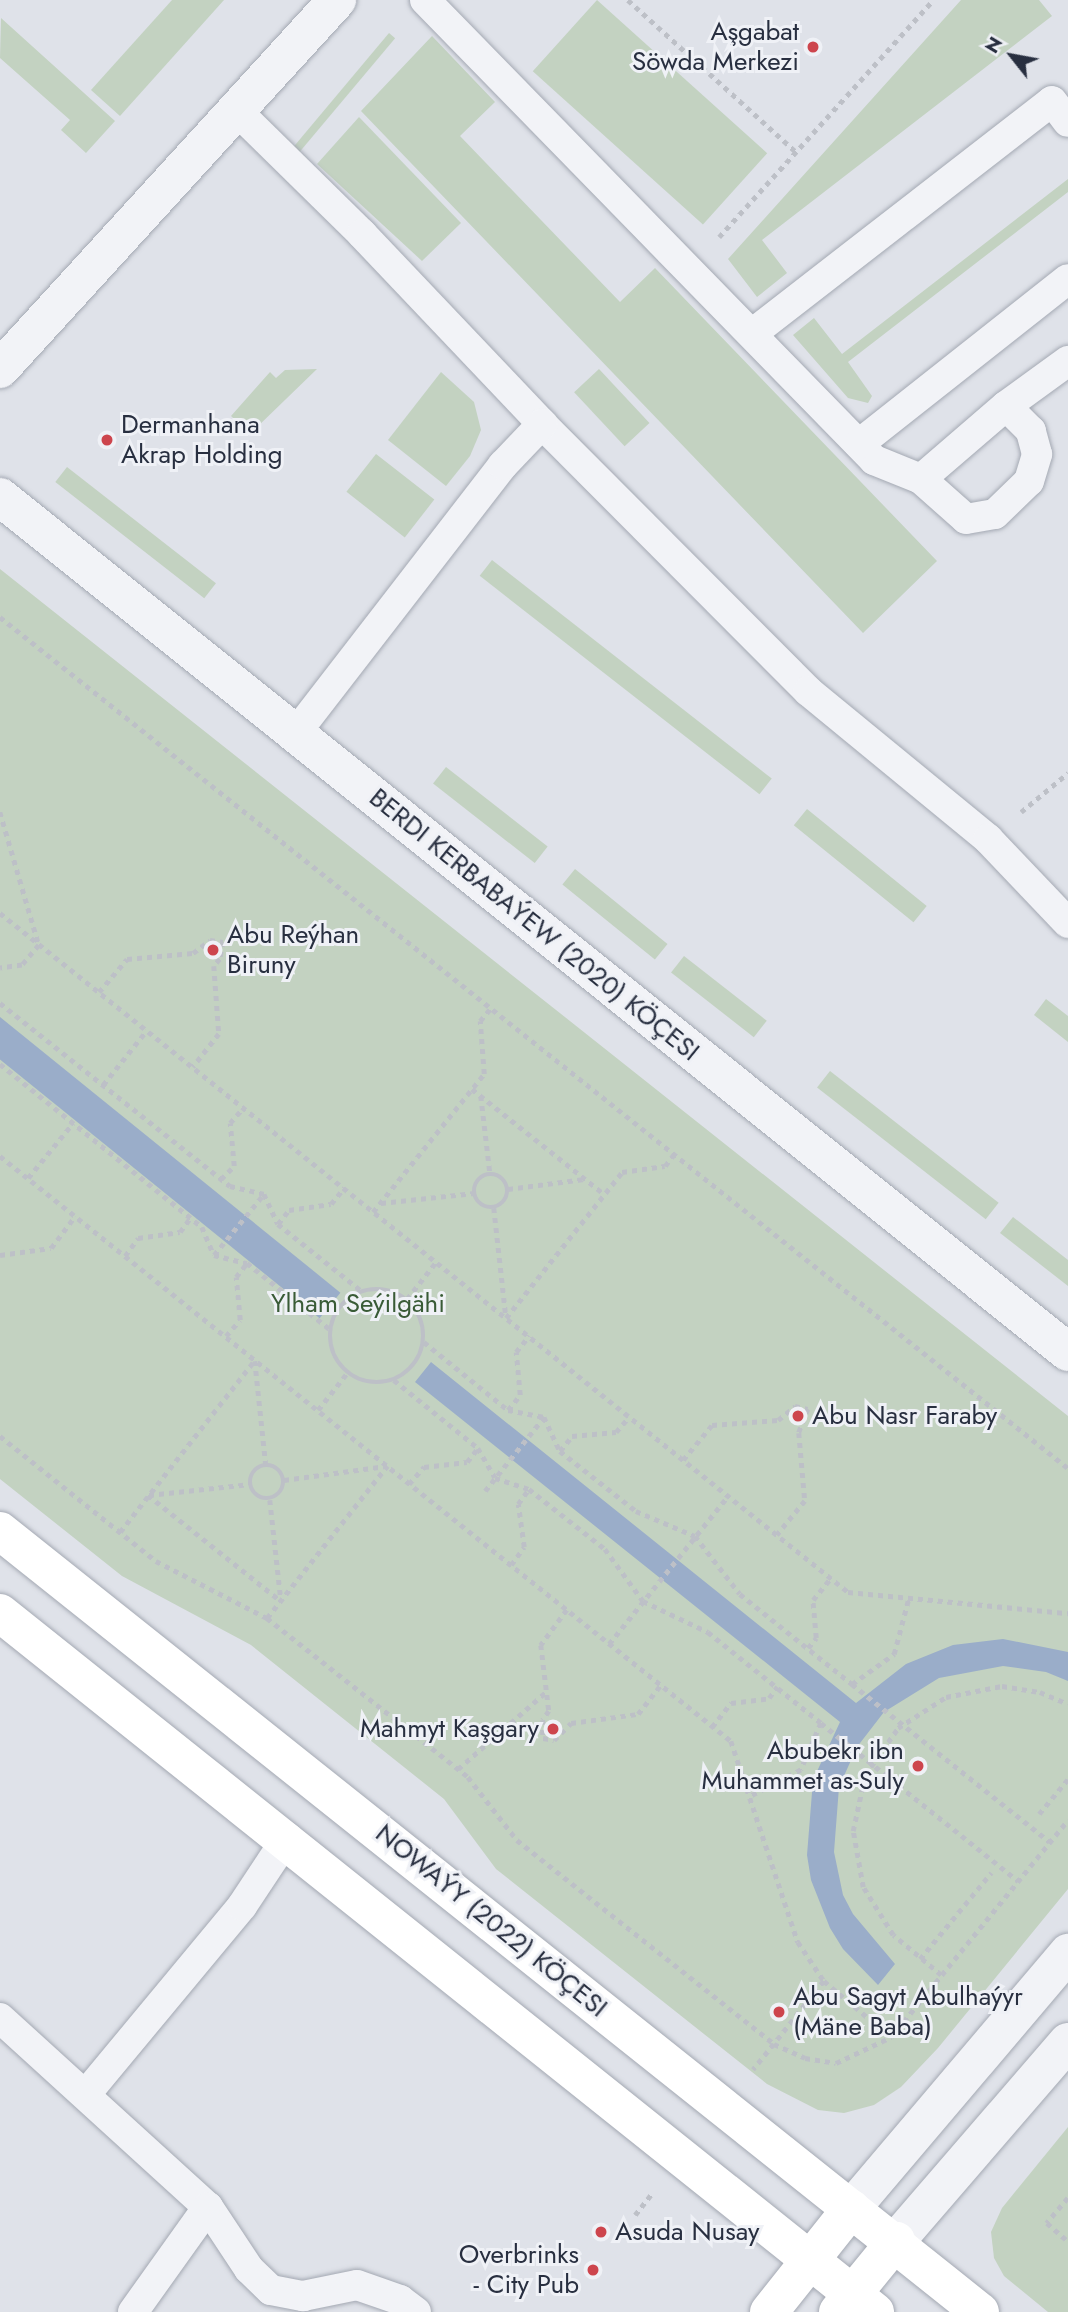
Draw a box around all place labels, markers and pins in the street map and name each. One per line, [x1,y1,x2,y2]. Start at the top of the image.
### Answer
place label: Aşgabat Söwda Merkezi [632,16,799,78]
marker: Aşgabat Söwda Merkezi [805,39,821,55]
place label: Dermanhana Akrap Holding [121,409,282,471]
marker: Dermanhana Akrap Holding [99,432,115,448]
place label: Abu Reýhan Biruny [227,919,359,981]
marker: Abu Reýhan Biruny [205,942,221,958]
place label: Abu Nasr Faraby [812,1400,997,1432]
marker: Abu Nasr Faraby [790,1408,806,1424]
place label: Mahmyt Kaşgary [360,1713,539,1745]
marker: Mahmyt Kaşgary [545,1721,561,1737]
place label: Abubekr ibn Muhammet as-Suly [701,1735,904,1796]
marker: Abubekr ibn Muhammet as-Suly [910,1758,926,1774]
place label: Abu Sagyt Abulhaýyr (Mäne Baba) [793,1981,1023,2042]
marker: Abu Sagyt Abulhaýyr (Mäne Baba) [771,2004,787,2020]
place label: Asuda Nusay [615,2216,760,2248]
marker: Asuda Nusay [593,2224,609,2240]
place label: Overbrinks - City Pub [459,2239,579,2300]
marker: Overbrinks - City Pub [585,2262,601,2278]

